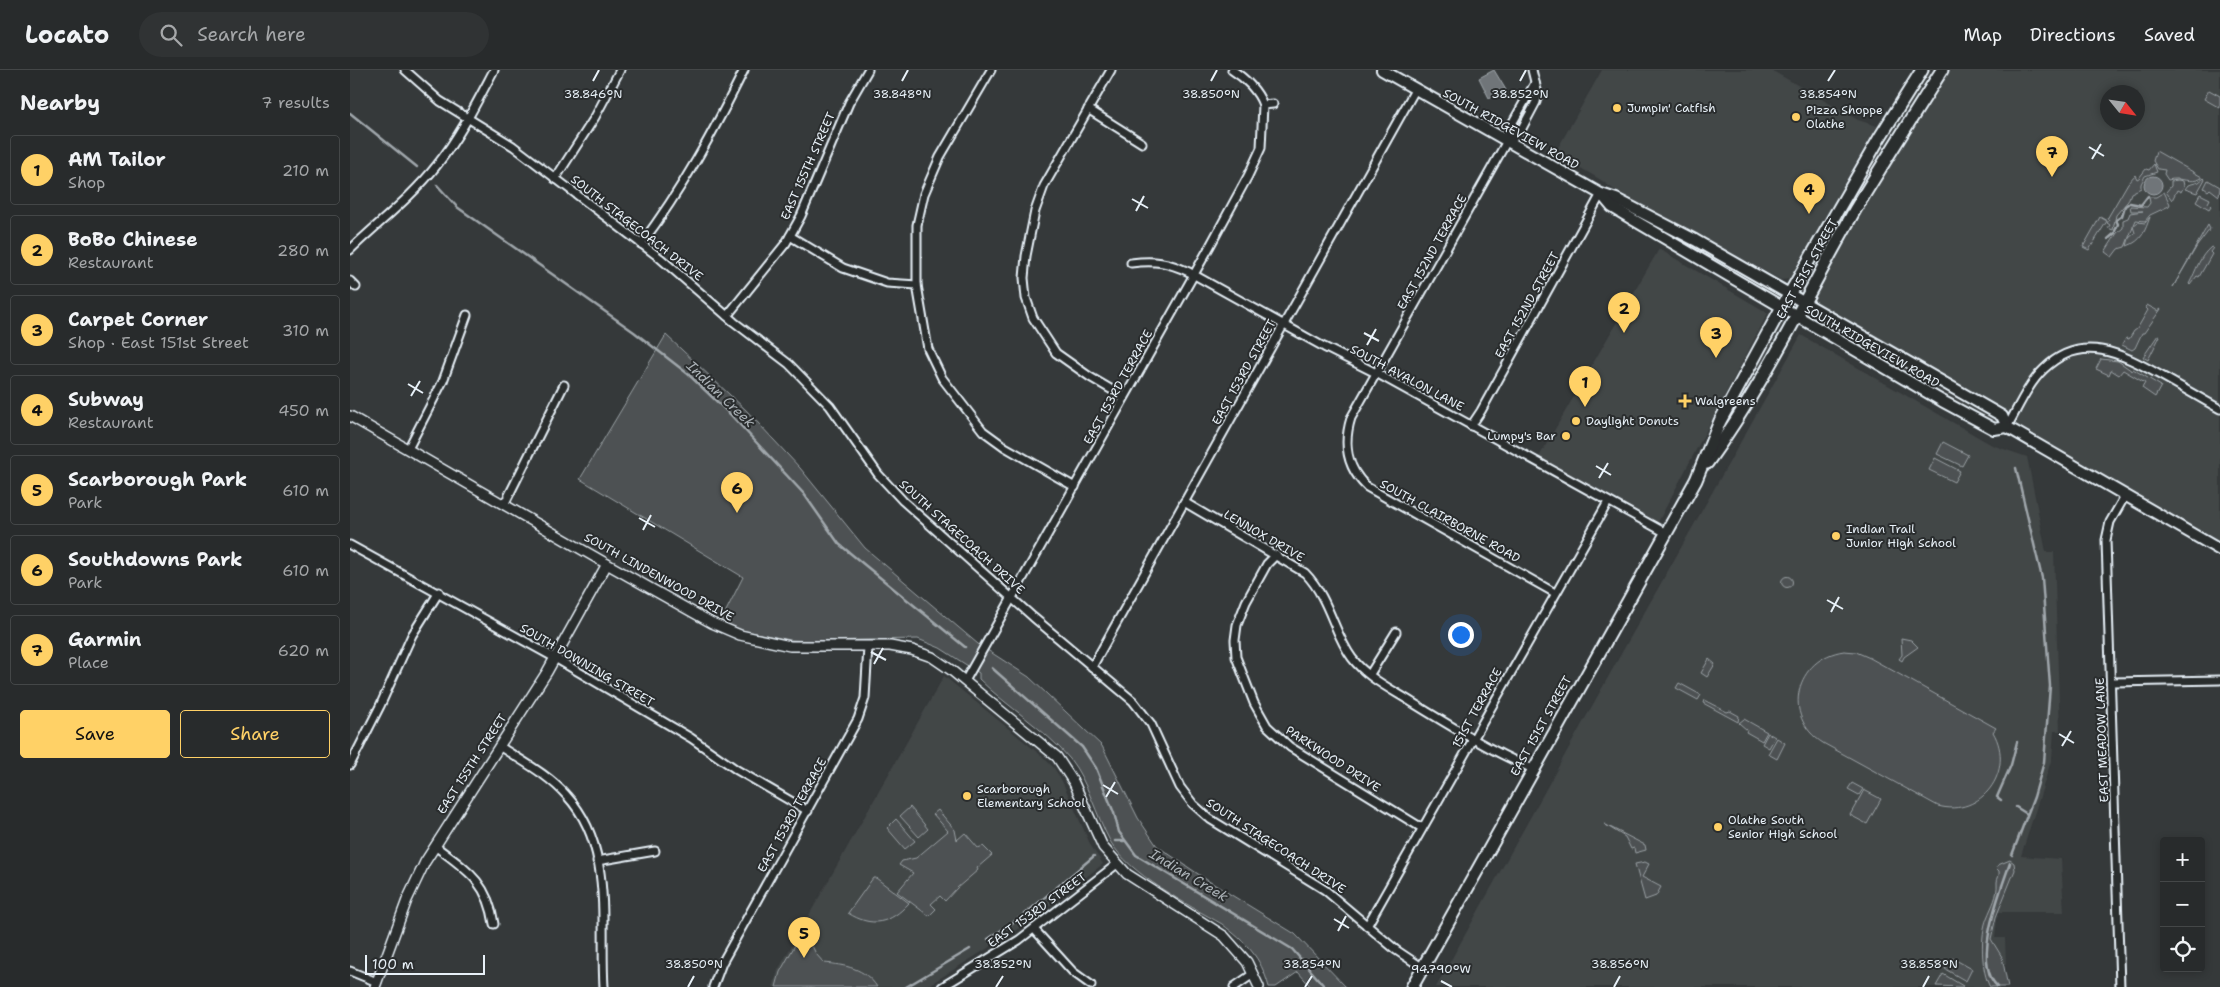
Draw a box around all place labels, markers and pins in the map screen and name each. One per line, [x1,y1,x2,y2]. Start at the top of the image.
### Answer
place label: Jumpin' Catfish [1627,100,1716,116]
marker: Jumpin' Catfish [1611,102,1623,114]
place label: Pizza Shoppe Olathe [1806,102,1883,132]
marker: Pizza Shoppe Olathe [1790,111,1802,123]
pin: 7 [2036,136,2068,177]
pin: 4 [1793,173,1825,214]
pin: 2 [1608,292,1640,333]
pin: 3 [1700,317,1732,358]
pin: 1 [1569,366,1601,407]
place label: Walgreens [1695,393,1756,409]
marker: Walgreens [1679,395,1691,407]
place label: Daylight Donuts [1586,413,1679,429]
marker: Daylight Donuts [1570,415,1582,427]
place label: Lumpy's Bar [1487,428,1556,444]
marker: Lumpy's Bar [1560,430,1572,442]
pin: 6 [721,472,753,513]
place label: Indian Trail Junior High School [1846,521,1956,551]
marker: Indian Trail Junior High School [1830,530,1842,542]
place label: Scarborough Elementary School [977,781,1085,811]
marker: Scarborough Elementary School [961,790,973,802]
place label: Olathe South Senior High School [1728,812,1837,842]
marker: Olathe South Senior High School [1712,821,1724,833]
pin: 5 [788,917,820,958]

